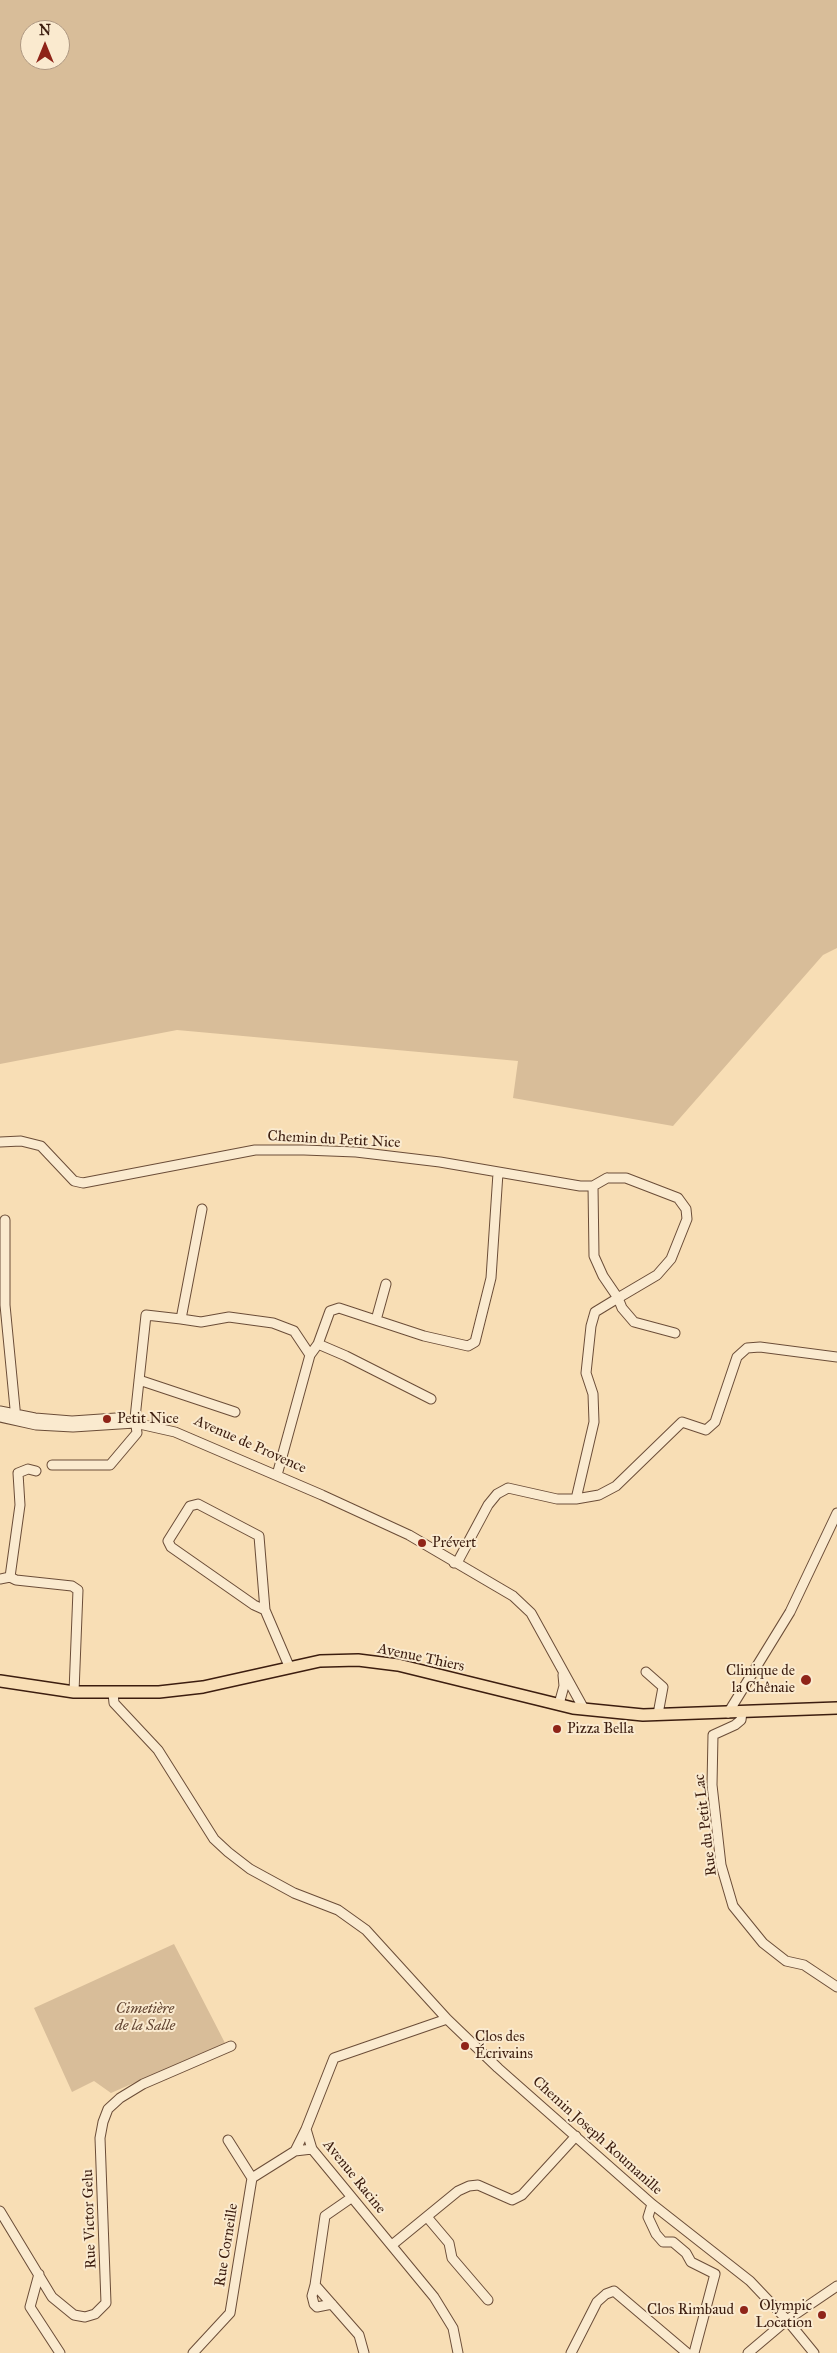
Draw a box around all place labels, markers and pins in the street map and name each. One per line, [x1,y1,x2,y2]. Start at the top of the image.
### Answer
place label: Petit Nice [117,1410,179,1428]
marker: Petit Nice [101,1413,113,1425]
place label: Prévert [432,1534,476,1552]
marker: Prévert [416,1537,428,1549]
place label: Clinique de la Chênaie [726,1662,795,1697]
marker: Clinique de la Chênaie [799,1673,813,1687]
place label: Pizza Bella [567,1720,634,1738]
marker: Pizza Bella [551,1723,563,1735]
place label: Clos des Écrivains [475,2028,533,2063]
marker: Clos des Écrivains [459,2040,471,2052]
place label: Olympic Location [755,2297,812,2332]
place label: Clos Rimbaud [647,2301,734,2319]
marker: Clos Rimbaud [738,2304,750,2316]
marker: Olympic Location [816,2309,828,2321]

